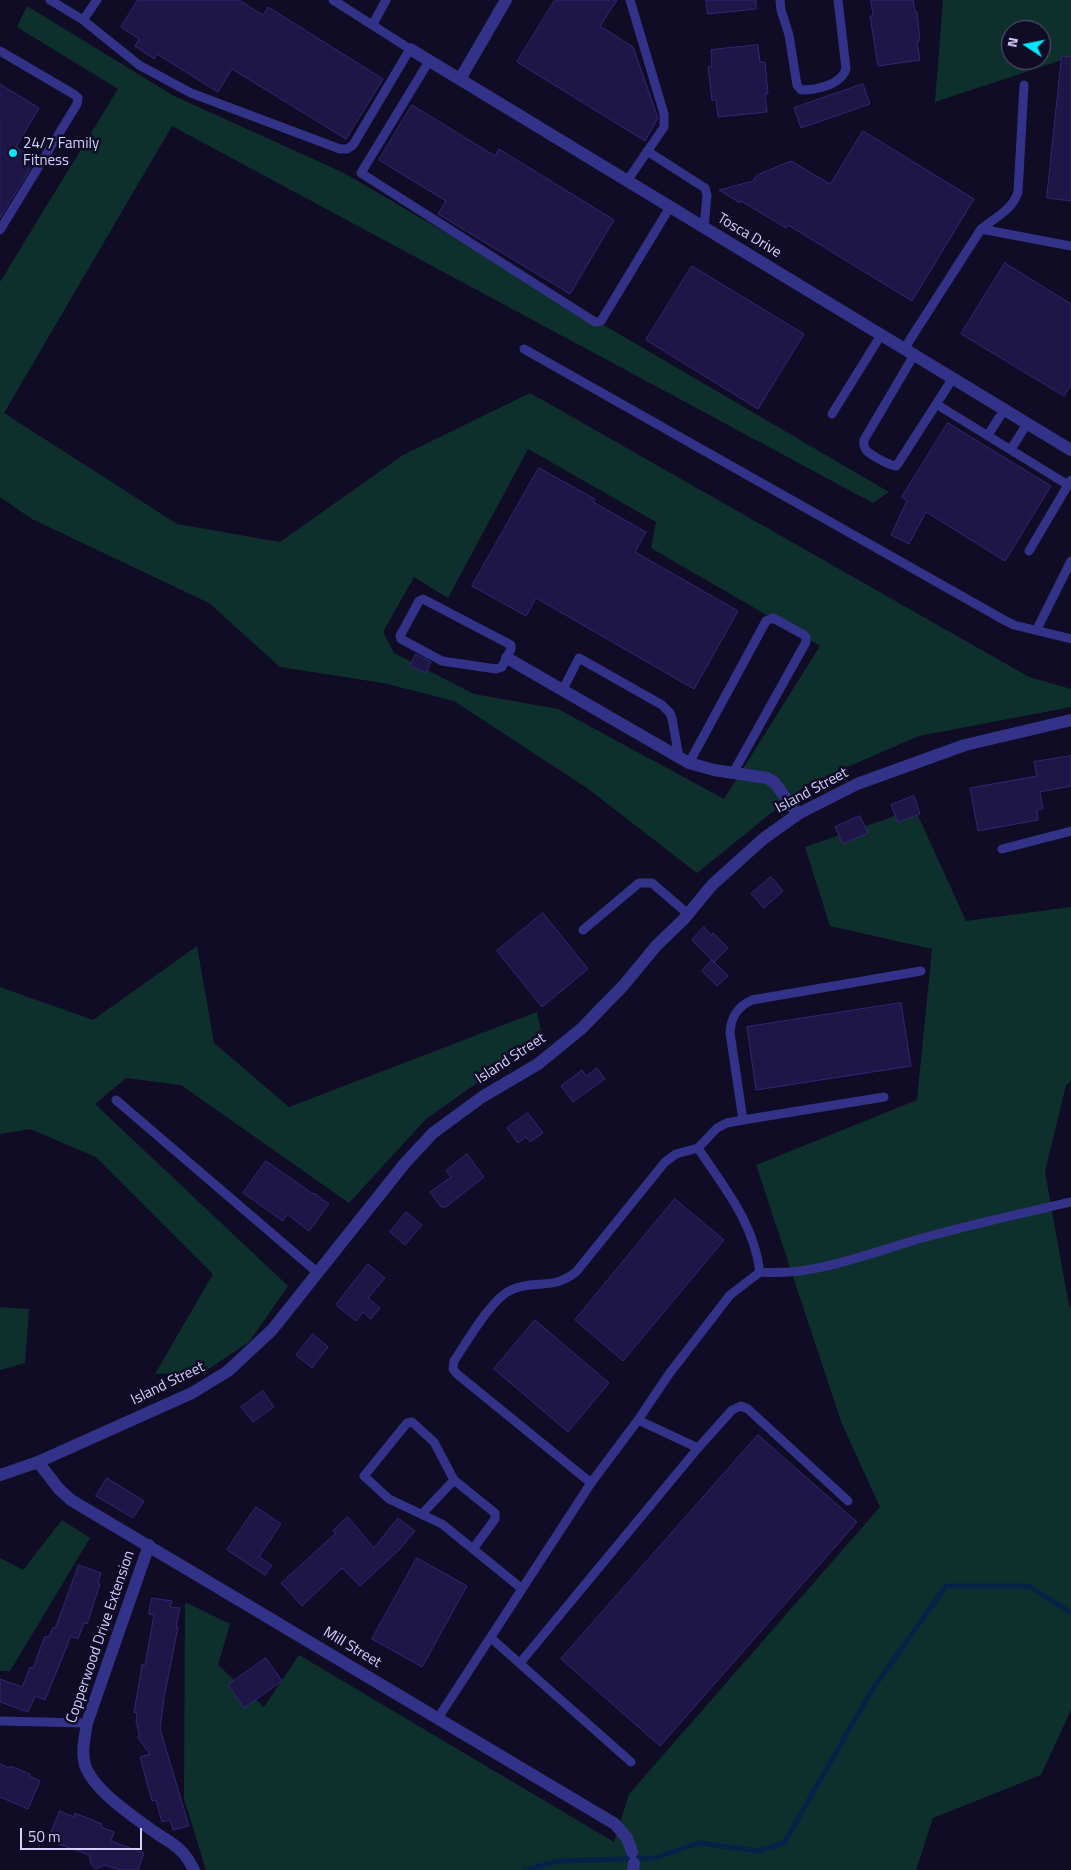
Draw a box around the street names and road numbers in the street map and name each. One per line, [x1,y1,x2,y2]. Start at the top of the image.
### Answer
street label: Tosca Drive [714,210,784,262]
street label: Island Street [773,764,851,818]
street label: Island Street [473,1030,549,1088]
street label: Island Street [128,1358,208,1410]
street label: Copperwood Drive Extension [63,1548,139,1726]
street label: Mill Street [320,1624,384,1672]

